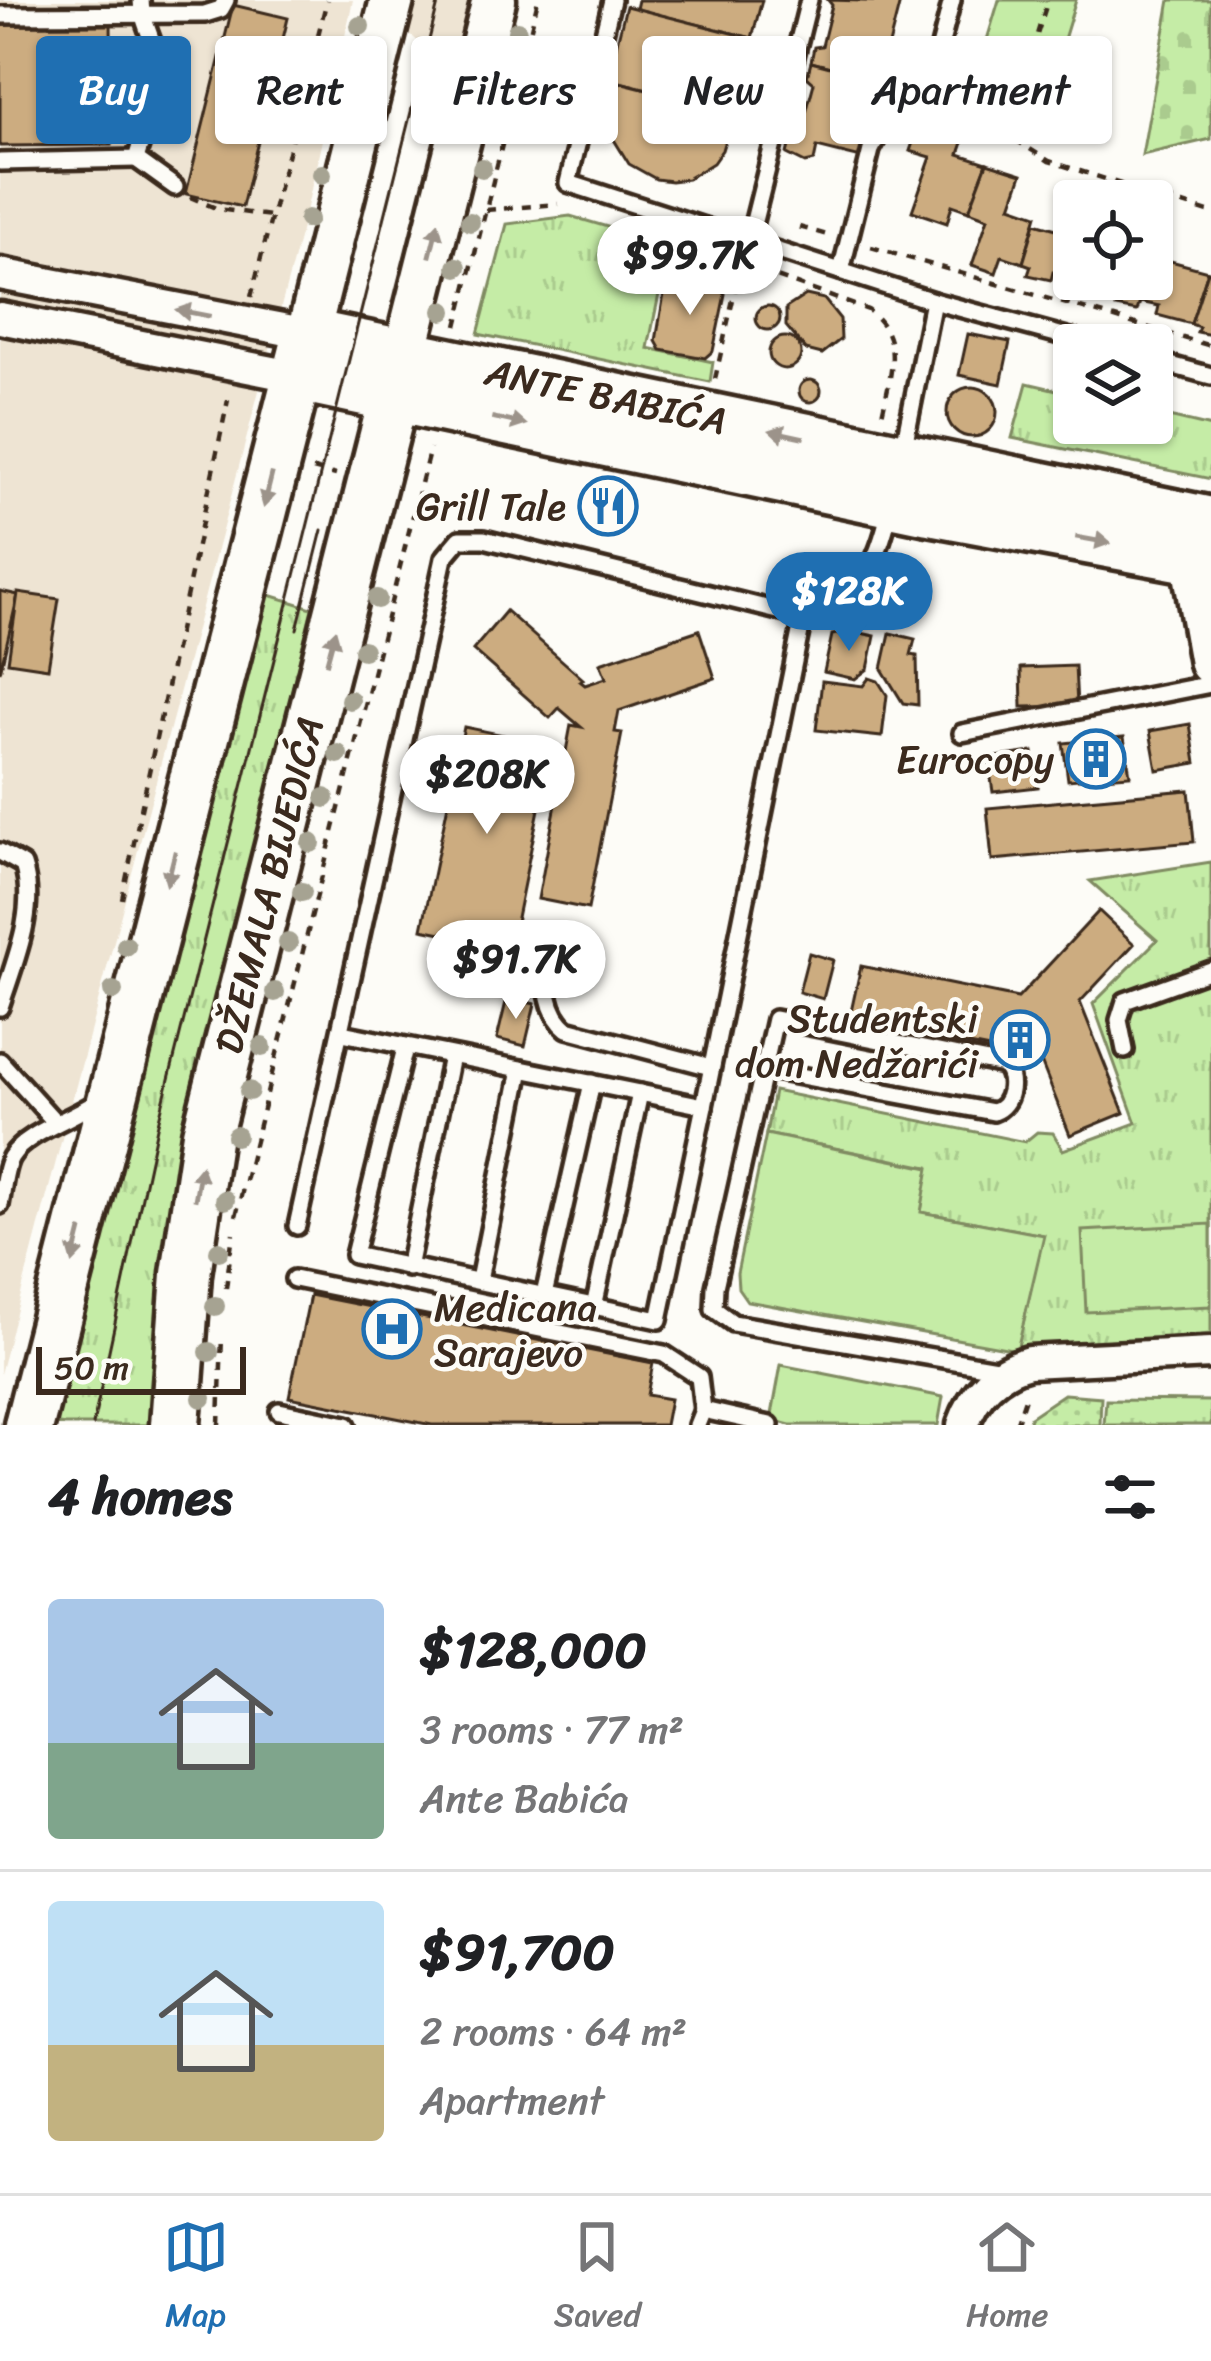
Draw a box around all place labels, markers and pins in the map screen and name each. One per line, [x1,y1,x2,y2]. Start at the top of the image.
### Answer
pin: $99.7K [592,216,788,318]
place label: Grill Tale [416,472,566,541]
restaurant icon: Grill Tale [577,475,639,537]
pin: $128K [765,552,933,654]
place label: Eurocopy [896,725,1055,794]
building icon: Eurocopy [1065,728,1127,790]
pin: $208K [403,735,571,837]
pin: $91.7K [418,920,614,1022]
place label: Studentski dom Nedžarići [735,984,979,1098]
building icon: Studentski dom Nedžarići [989,1009,1051,1071]
place label: Medicana Sarajevo [434,1273,597,1387]
hospital icon: Medicana Sarajevo [361,1298,423,1360]

